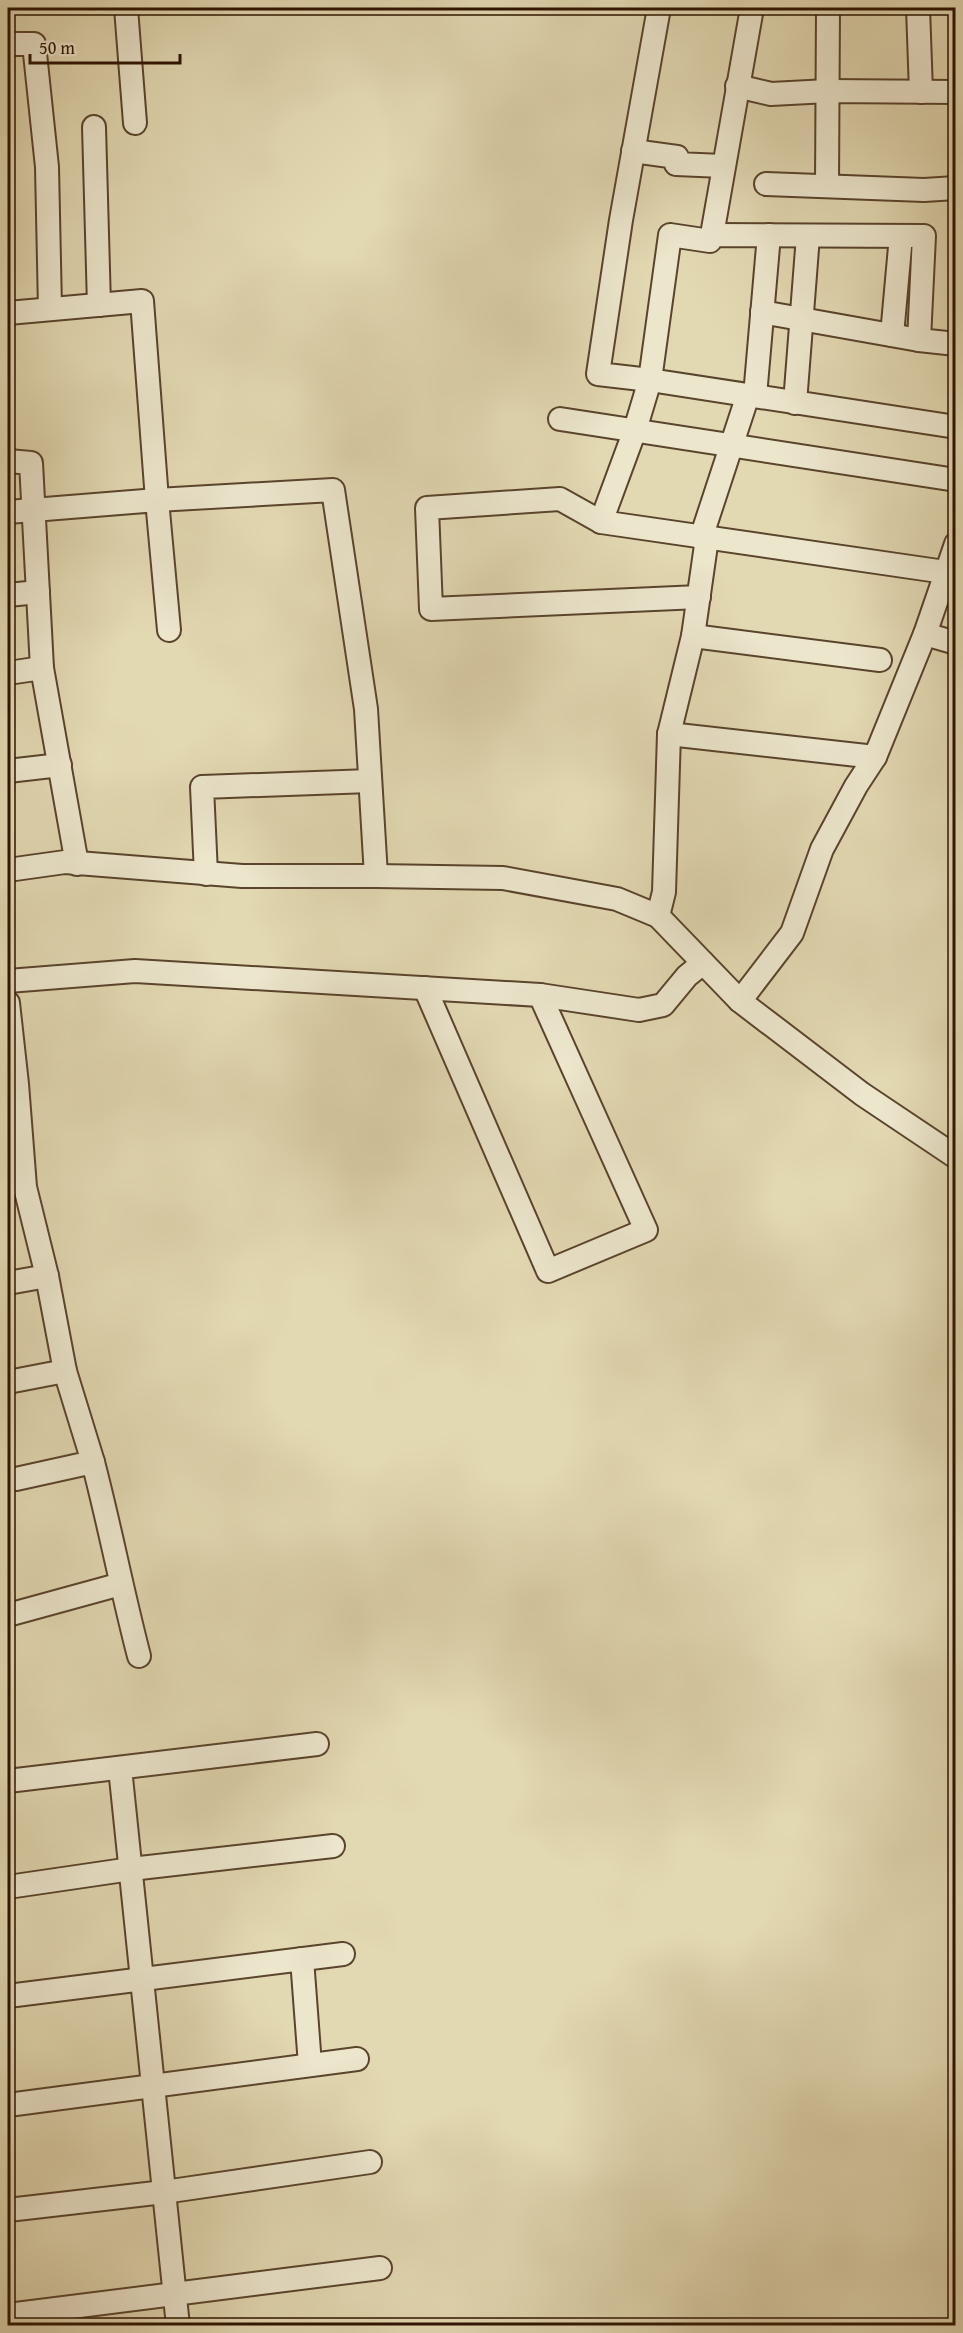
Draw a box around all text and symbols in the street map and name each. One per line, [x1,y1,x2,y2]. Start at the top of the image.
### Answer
scale bar [30,27,180,65]
text: 50 m [39,34,75,61]

